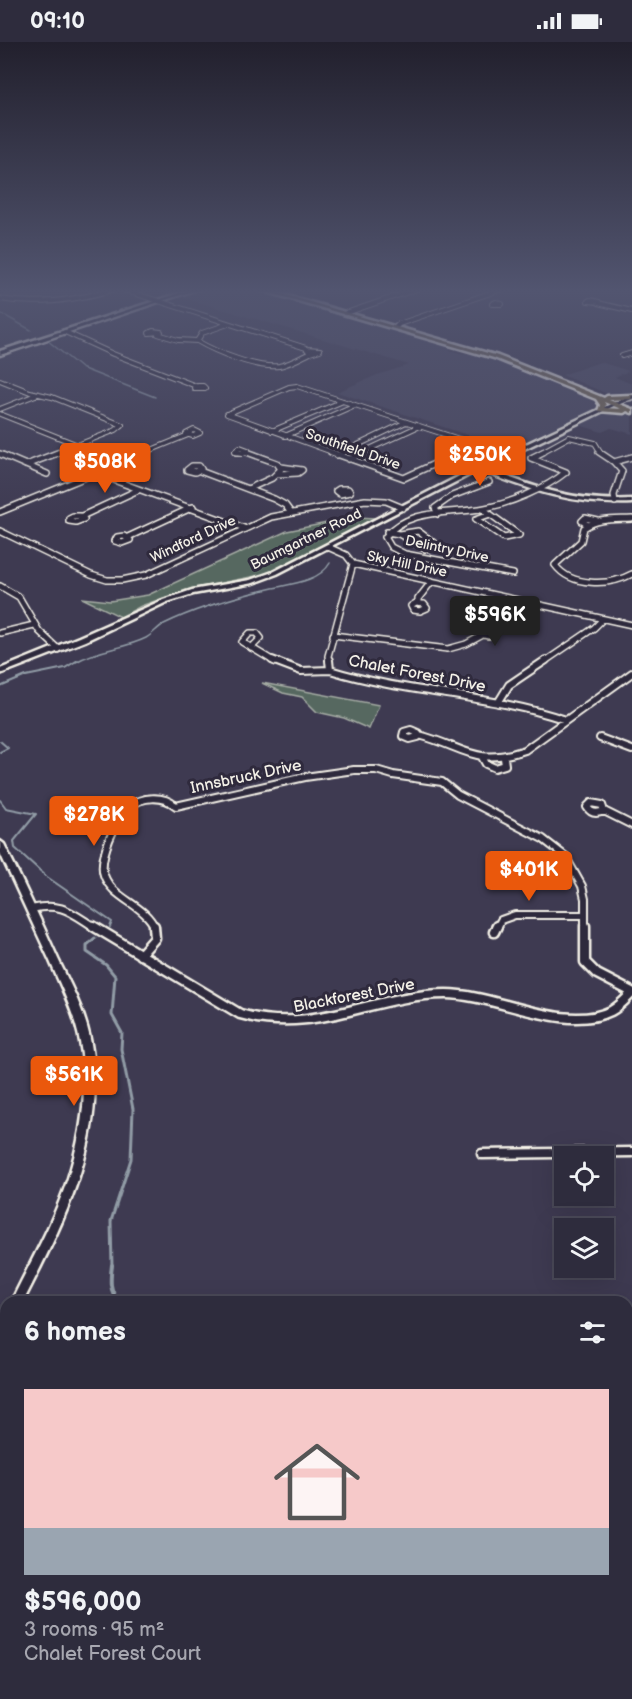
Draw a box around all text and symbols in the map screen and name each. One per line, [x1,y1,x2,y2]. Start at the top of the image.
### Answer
text: 09:10 [30,8,85,35]
street label: Southfield Drive [303,425,403,473]
pin: $250K [438,436,522,487]
pin: $508K [63,443,147,494]
text: $250K [449,443,511,467]
text: $508K [74,450,136,474]
street label: Baumgartner Road [248,505,364,573]
street label: Windford Drive [147,512,239,566]
street label: Delintry Drive [404,532,490,566]
street label: Sky Hill Drive [365,547,449,581]
pin: $596K [453,596,537,647]
text: $596K [464,603,526,627]
street label: Chalet Forest Drive [347,651,488,697]
street label: Innsbruck Drive [189,756,304,798]
pin: $278K [52,796,136,847]
text: $278K [63,803,125,827]
pin: $401K [487,851,571,902]
text: $401K [499,858,559,882]
street label: Blackforest Drive [292,975,417,1017]
pin: $561K [32,1056,116,1107]
text: $561K [45,1063,103,1087]
map controls [554,1146,614,1278]
button: locate [554,1146,614,1206]
button: layers [554,1218,614,1278]
icon: filters [576,1316,609,1349]
text: 6 homes [24,1317,126,1348]
icon: home [263,1428,371,1536]
text: $596,000 [24,1587,142,1618]
text: 3 rooms · 95 m² [24,1618,164,1642]
text: Chalet Forest Court [24,1642,201,1666]

